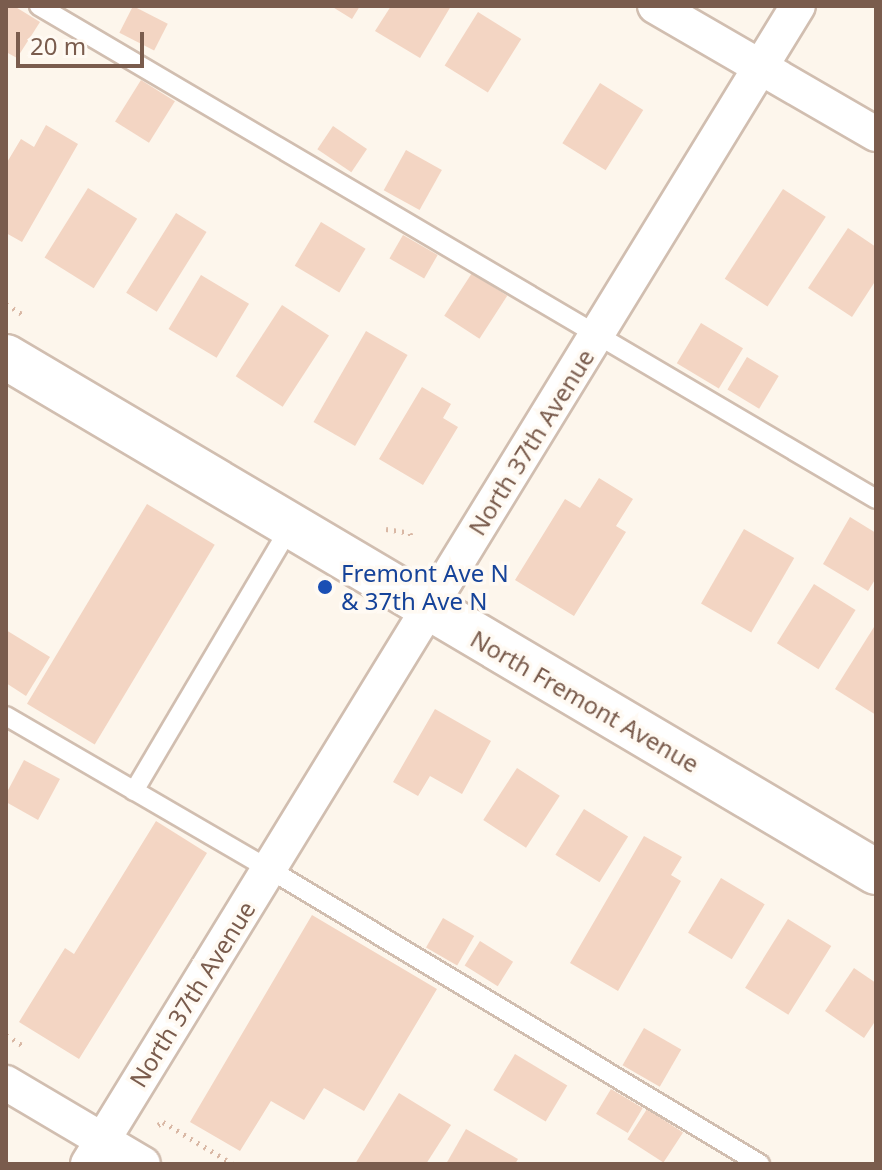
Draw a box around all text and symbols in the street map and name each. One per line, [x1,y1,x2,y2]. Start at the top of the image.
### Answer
scale bar [20,16,148,66]
text: 20 m [30,29,86,62]
street label: North 37th Avenue [462,344,600,540]
place label: Fremont Ave N & 37th Ave N [341,559,509,615]
marker: Fremont Ave N & 37th Ave N [316,578,334,596]
street label: North Fremont Avenue [466,624,704,778]
street label: North 37th Avenue [123,896,261,1092]

